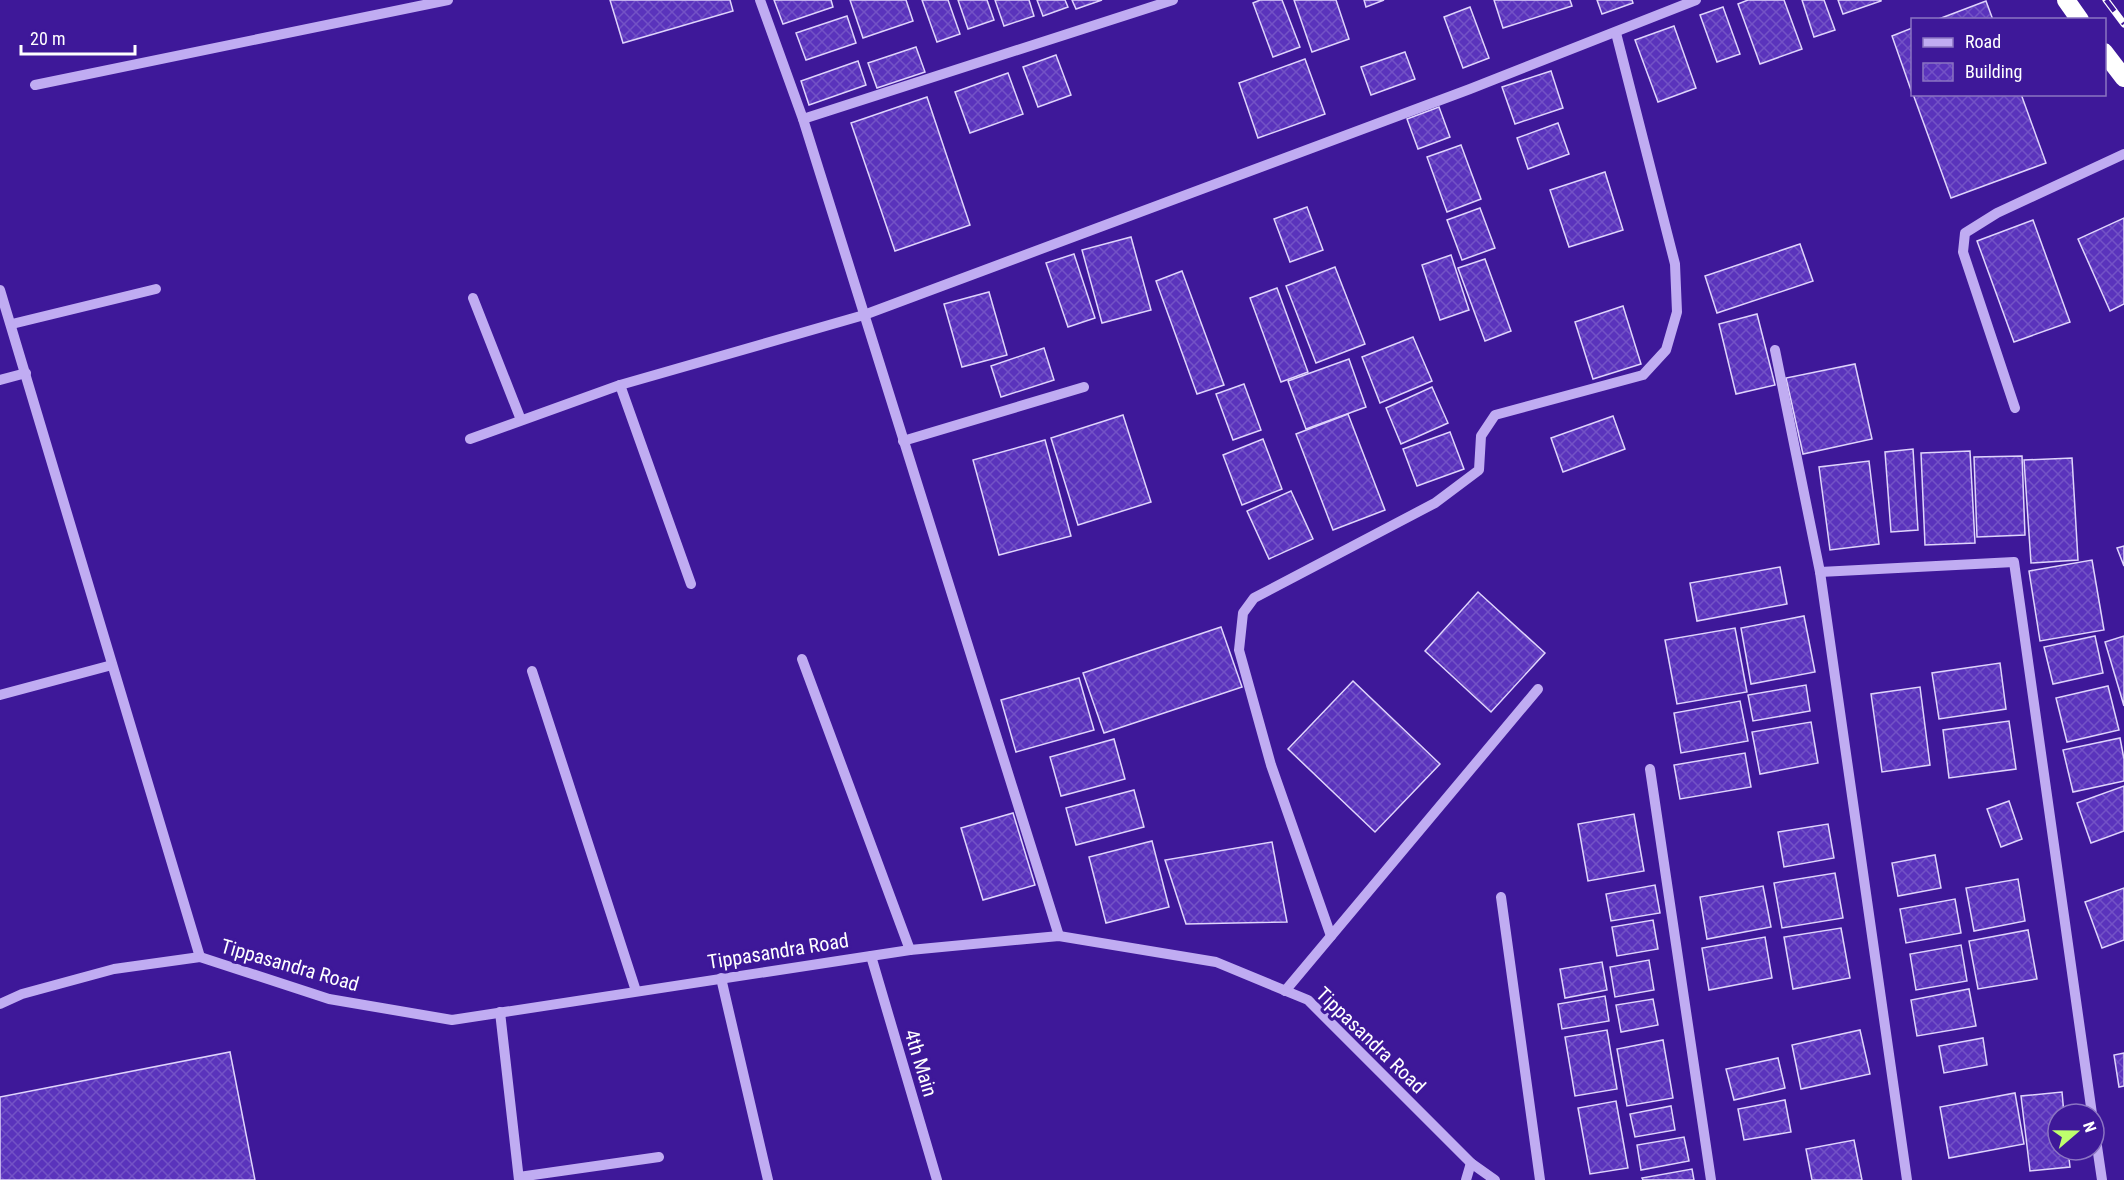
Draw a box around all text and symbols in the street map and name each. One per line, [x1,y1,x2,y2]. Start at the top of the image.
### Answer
scale bar [21,18,135,56]
legend [1911,18,2106,96]
text: 20 m [30,28,65,49]
text: Road [1965,31,2001,52]
text: Building [1965,61,2022,82]
street label: Tippasandra Road [706,928,850,974]
street label: Tippasandra Road [218,934,362,996]
street label: Tippasandra Road [1311,982,1431,1098]
street label: 4th Main [899,1026,943,1100]
north arrow [2046,1102,2106,1162]
text: N [2079,1119,2100,1135]

